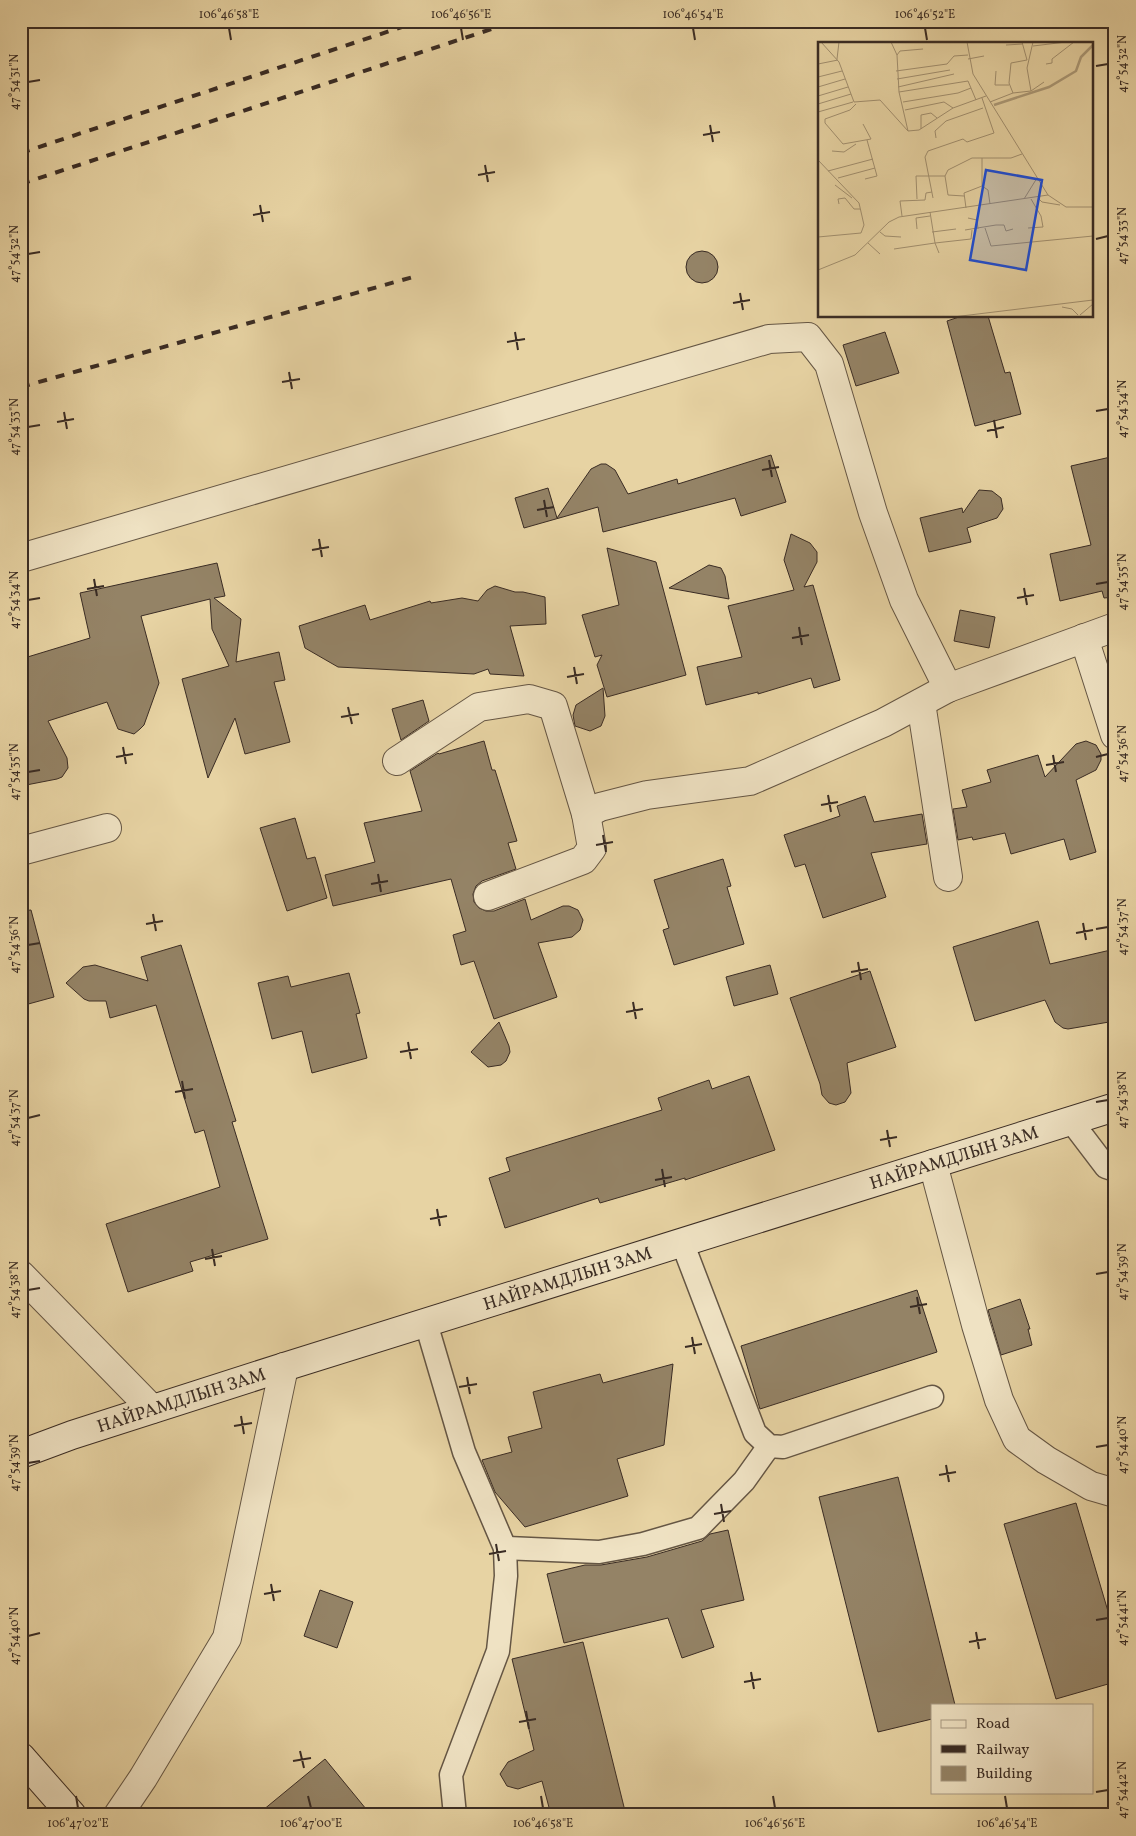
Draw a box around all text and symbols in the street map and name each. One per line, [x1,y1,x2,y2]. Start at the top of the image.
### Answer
text: 106°46'58"E [199,7,259,23]
text: 106°46'56"E [431,7,491,23]
text: 106°46'54"E [662,7,724,23]
text: 106°46'52"E [895,7,955,23]
text: 47°54'32"N [1115,35,1131,93]
inset map [818,42,1094,318]
text: 47°54'31"N [7,54,23,110]
text: 47°54'33"N [1115,207,1131,265]
text: 47°54'32"N [7,225,23,283]
text: 47°54'34"N [1115,380,1131,438]
text: 47°54'33"N [7,398,23,456]
text: 47°54'35"N [1115,553,1131,611]
text: 47°54'34"N [7,571,23,629]
text: 47°54'36"N [1115,725,1131,783]
text: 47°54'35"N [7,743,23,801]
text: 47°54'37"N [1115,898,1131,956]
text: 47°54'36"N [7,916,23,974]
text: 47°54'38"N [1115,1071,1131,1129]
text: 47°54'37"N [7,1089,23,1147]
street label: НАЙРАМДЛЫН ЗАМ [867,1121,1042,1197]
street label: НАЙРАМДЛЫН ЗАМ [480,1242,656,1318]
text: 47°54'39"N [1115,1243,1131,1301]
text: 47°54'38"N [7,1261,23,1319]
street label: НАЙРАМДЛЫН ЗАМ [94,1363,269,1440]
text: 47°54'40"N [1115,1416,1131,1474]
text: 47°54'39"N [7,1434,23,1492]
text: 47°54'41"N [1115,1590,1131,1646]
text: 47°54'40"N [7,1607,23,1665]
legend [931,1704,1094,1794]
text: Road [976,1714,1010,1735]
text: Railway [976,1740,1029,1761]
text: 47°54'42"N [1115,1761,1131,1819]
text: Building [976,1764,1033,1785]
text: 106°47'02"E [47,1816,109,1832]
text: 106°47'00"E [280,1816,342,1832]
text: 106°46'58"E [513,1816,573,1832]
text: 106°46'56"E [745,1816,805,1832]
text: 106°46'54"E [976,1816,1038,1832]

